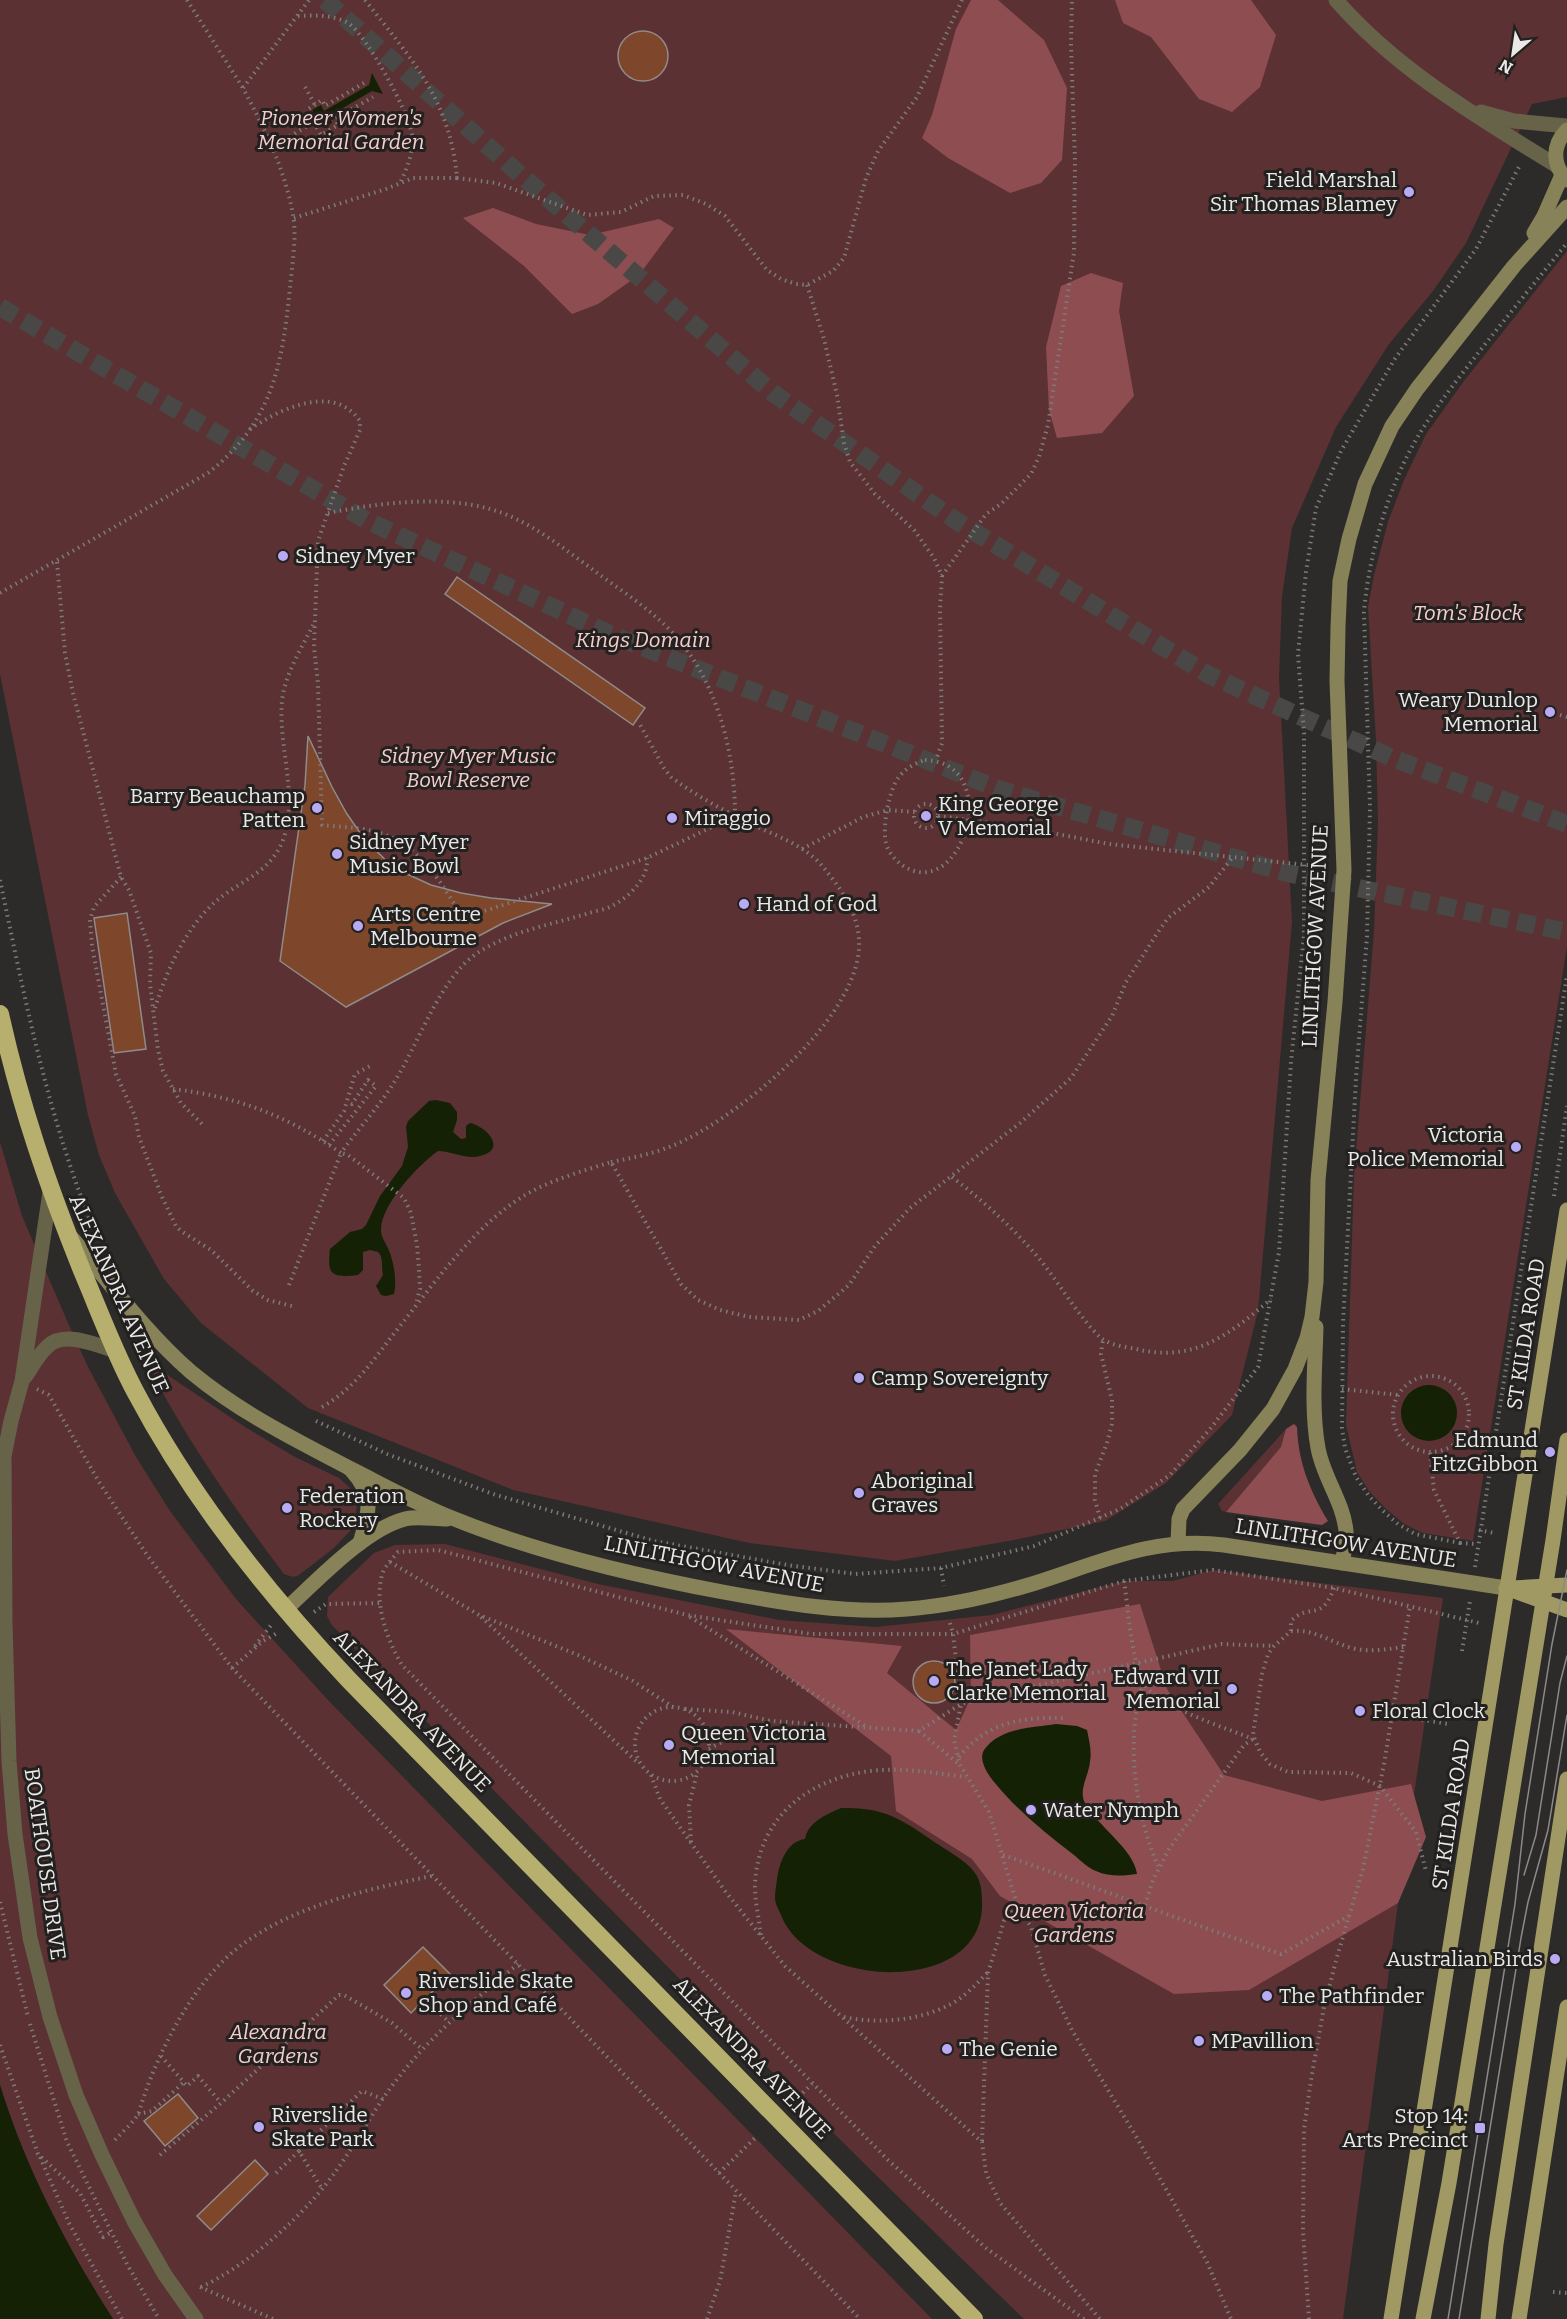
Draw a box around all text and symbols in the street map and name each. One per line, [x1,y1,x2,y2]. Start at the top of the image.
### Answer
north arrow [1483,24,1543,84]
text: N [1496,55,1516,78]
park label: Pioneer Women's Memorial Garden [258,105,424,155]
place label: Field Marshal Sir Thomas Blamey [1210,167,1398,217]
marker: Field Marshal Sir Thomas Blamey [1402,185,1416,199]
place label: Sidney Myer [295,543,415,569]
marker: Sidney Myer [276,549,290,563]
park label: Tom's Block [1413,600,1523,626]
park label: Kings Domain [575,627,711,653]
place label: Weary Dunlop Memorial [1398,687,1538,737]
marker: Weary Dunlop Memorial [1543,705,1557,719]
park label: Sidney Myer Music Bowl Reserve [380,743,556,793]
place label: Barry Beauchamp Patten [130,783,305,833]
place label: King George V Memorial [938,791,1059,841]
marker: Barry Beauchamp Patten [310,801,324,815]
place label: Miraggio [684,805,771,831]
marker: King George V Memorial [919,809,933,823]
marker: Miraggio [665,811,679,825]
street label: LINLITHGOW AVENUE [1296,824,1334,1048]
place label: Sidney Myer Music Bowl [349,829,469,879]
marker: Sidney Myer Music Bowl [330,847,344,861]
place label: Hand of God [756,891,877,917]
marker: Hand of God [737,897,751,911]
place label: Arts Centre Melbourne [370,901,481,951]
marker: Arts Centre Melbourne [351,919,365,933]
place label: Victoria Police Memorial [1347,1122,1505,1172]
marker: Victoria Police Memorial [1509,1140,1523,1154]
street label: ALEXANDRA AVENUE [63,1190,175,1398]
street label: ST KILDA ROAD [1501,1256,1551,1412]
place label: Camp Sovereignty [871,1365,1049,1391]
marker: Camp Sovereignty [852,1371,866,1385]
place label: Edmund FitzGibbon [1431,1427,1538,1477]
marker: Edmund FitzGibbon [1543,1445,1557,1459]
place label: Aboriginal Graves [871,1468,974,1518]
place label: Federation Rockery [299,1483,405,1533]
marker: Aboriginal Graves [852,1486,866,1500]
marker: Federation Rockery [280,1501,294,1515]
street label: LINLITHGOW AVENUE [1233,1513,1459,1573]
street label: LINLITHGOW AVENUE [602,1530,826,1598]
street label: ALEXANDRA AVENUE [328,1624,496,1798]
place label: The Janet Lady Clarke Memorial [946,1656,1106,1706]
place label: Edward VII Memorial [1113,1664,1220,1714]
marker: The Janet Lady Clarke Memorial [927,1674,941,1688]
marker: Edward VII Memorial [1225,1682,1239,1696]
place label: Floral Clock [1372,1698,1485,1724]
marker: Floral Clock [1353,1704,1367,1718]
place label: Queen Victoria Memorial [681,1720,827,1770]
street label: ST KILDA ROAD [1426,1736,1476,1892]
marker: Queen Victoria Memorial [662,1738,676,1752]
street label: BOATHOUSE DRIVE [19,1766,71,1962]
place label: Water Nymph [1043,1797,1179,1823]
marker: Water Nymph [1024,1803,1038,1817]
park label: Queen Victoria Gardens [1004,1898,1144,1948]
place label: Australian Birds [1386,1946,1543,1972]
marker: Australian Birds [1548,1952,1562,1966]
place label: Riverslide Skate Shop and Café [418,1968,573,2018]
street label: ALEXANDRA AVENUE [668,1971,836,2145]
place label: The Pathfinder [1279,1983,1424,2009]
marker: Riverslide Skate Shop and Café [399,1986,413,2000]
marker: The Pathfinder [1260,1989,1274,2003]
park label: Alexandra Gardens [228,2019,327,2069]
place label: MPavillion [1211,2028,1314,2054]
marker: MPavillion [1192,2034,1206,2048]
place label: The Genie [959,2036,1058,2062]
marker: The Genie [940,2042,954,2056]
place label: Riverslide Skate Park [271,2102,374,2152]
place label: Stop 14: Arts Precinct [1342,2103,1468,2153]
marker: Riverslide Skate Park [252,2120,266,2134]
marker: Stop 14: Arts Precinct [1473,2121,1487,2135]

